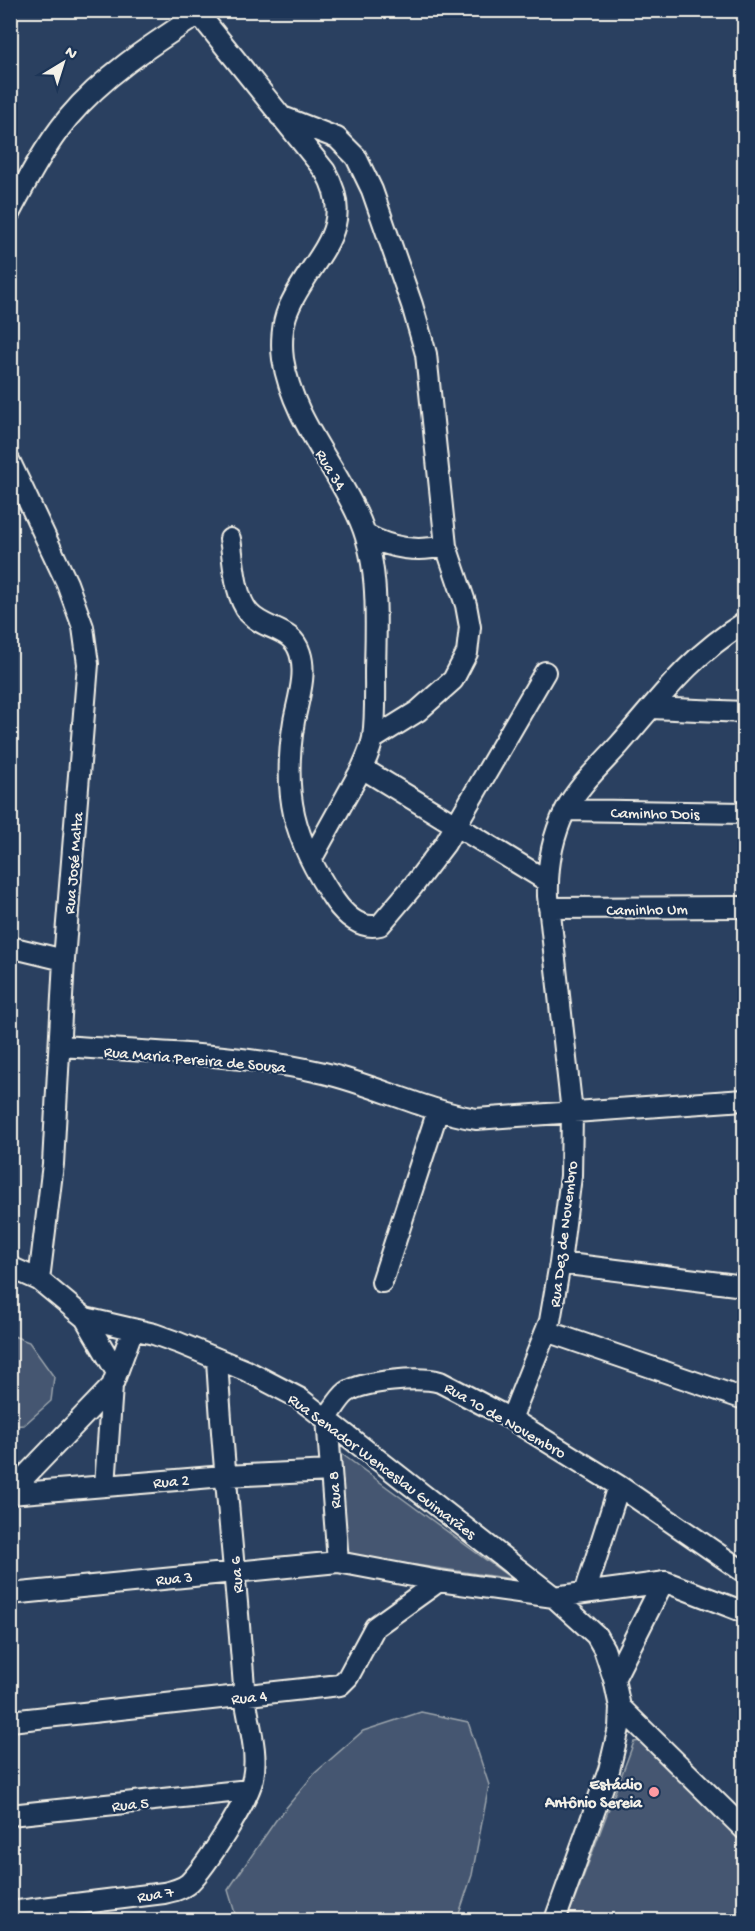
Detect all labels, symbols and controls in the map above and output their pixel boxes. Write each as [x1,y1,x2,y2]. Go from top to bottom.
north arrow [33,33,93,93]
text: N [60,43,80,65]
street label: Rua 34 [309,447,349,495]
street label: Caminho Dois [610,805,701,826]
street label: Rua José Malta [62,810,90,915]
street label: Caminho Um [606,901,688,922]
street label: Rua Maria Pereira de Sousa [103,1044,288,1079]
street label: Rua Dez de Novembro [547,1160,584,1309]
street label: Rua 10 de Novembro [440,1380,568,1465]
street label: Rua Senador Wenceslau Guimarães [283,1391,480,1545]
street label: Rua 8 [326,1470,347,1509]
street label: Rua 2 [152,1472,190,1495]
street label: Rua 6 [227,1555,250,1594]
street label: Rua 3 [155,1569,194,1592]
street label: Rua 4 [230,1688,269,1711]
place label: Estádio Antônio Sereia [544,1777,643,1814]
marker: Estádio Antônio Sereia [647,1785,661,1799]
street label: Rua 5 [111,1795,150,1818]
street label: Rua 7 [136,1884,176,1909]

